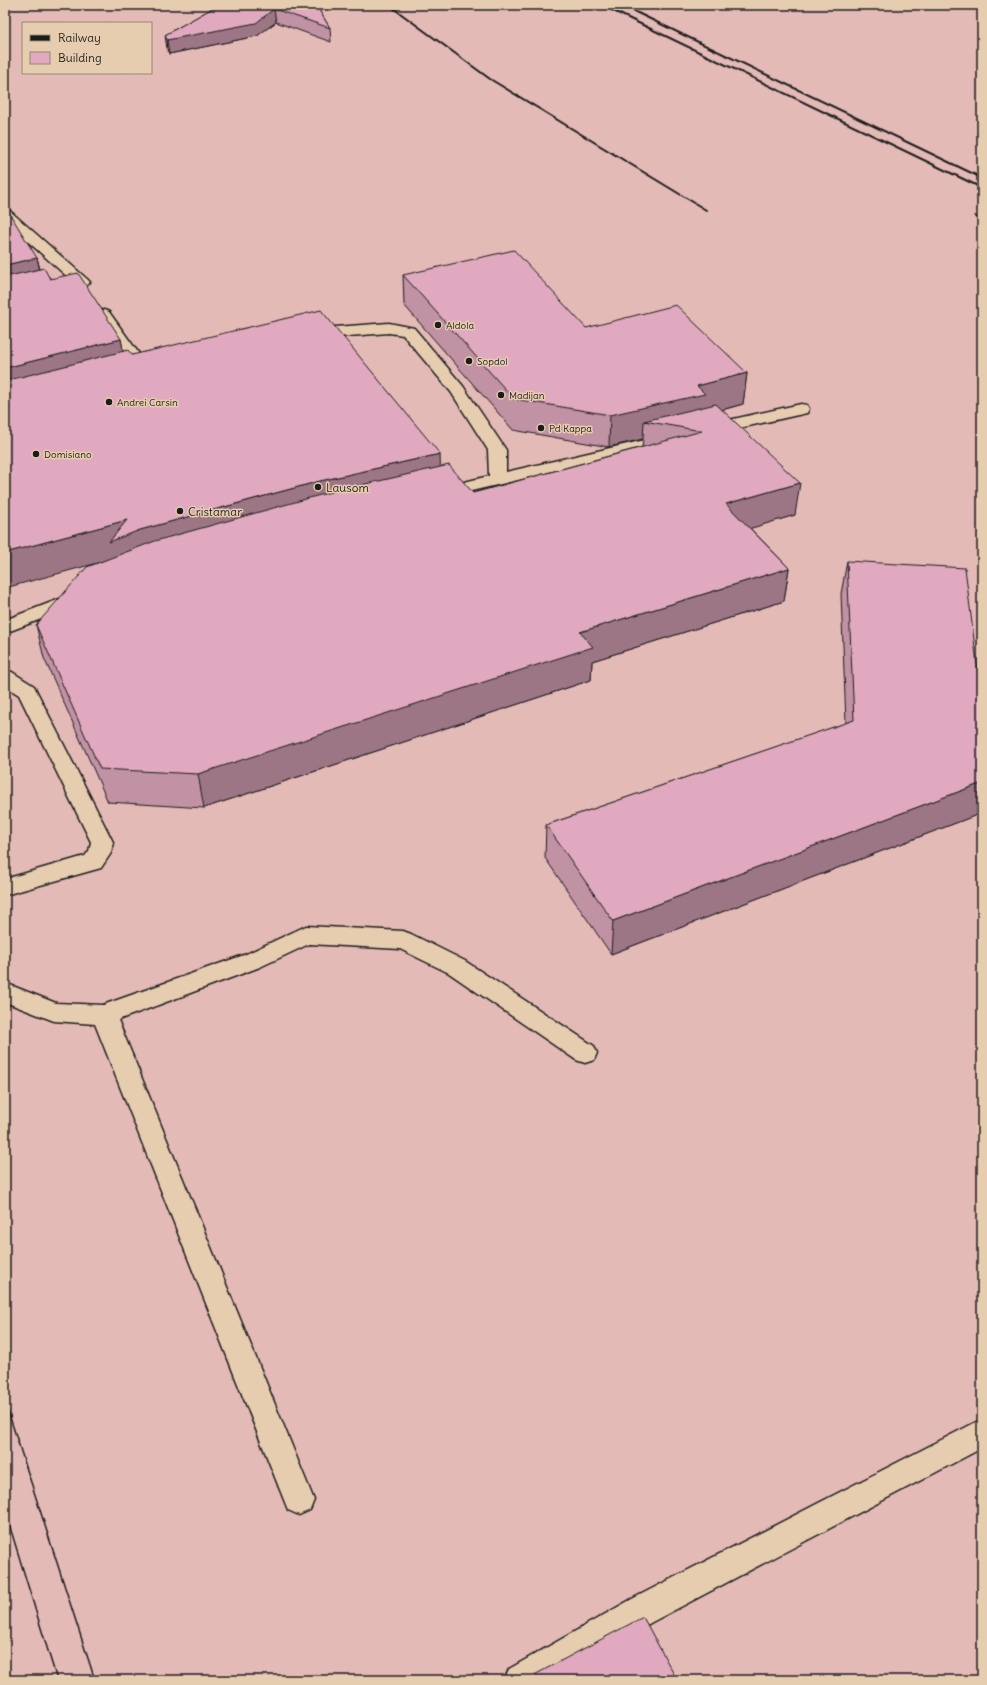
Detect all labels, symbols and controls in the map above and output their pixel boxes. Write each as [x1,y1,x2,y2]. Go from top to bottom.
legend [22,22,152,74]
text: Railway [58,30,101,45]
text: Building [58,50,102,65]
place label: Aldola [446,319,474,332]
marker: Aldola [433,320,443,330]
place label: Sopdol [477,355,508,368]
marker: Sopdol [464,356,474,366]
place label: Madijan [509,389,545,402]
marker: Madijan [496,390,506,400]
place label: Andrei Carsin [117,396,178,409]
marker: Andrei Carsin [104,397,114,407]
place label: Pd Kappa [549,422,592,435]
marker: Pd Kappa [536,423,546,433]
place label: Domisiano [44,448,92,461]
marker: Domisiano [31,449,41,459]
place label: Lausom [326,480,369,495]
marker: Lausom [313,482,323,492]
place label: Cristamar [188,504,242,519]
marker: Cristamar [175,506,185,516]

